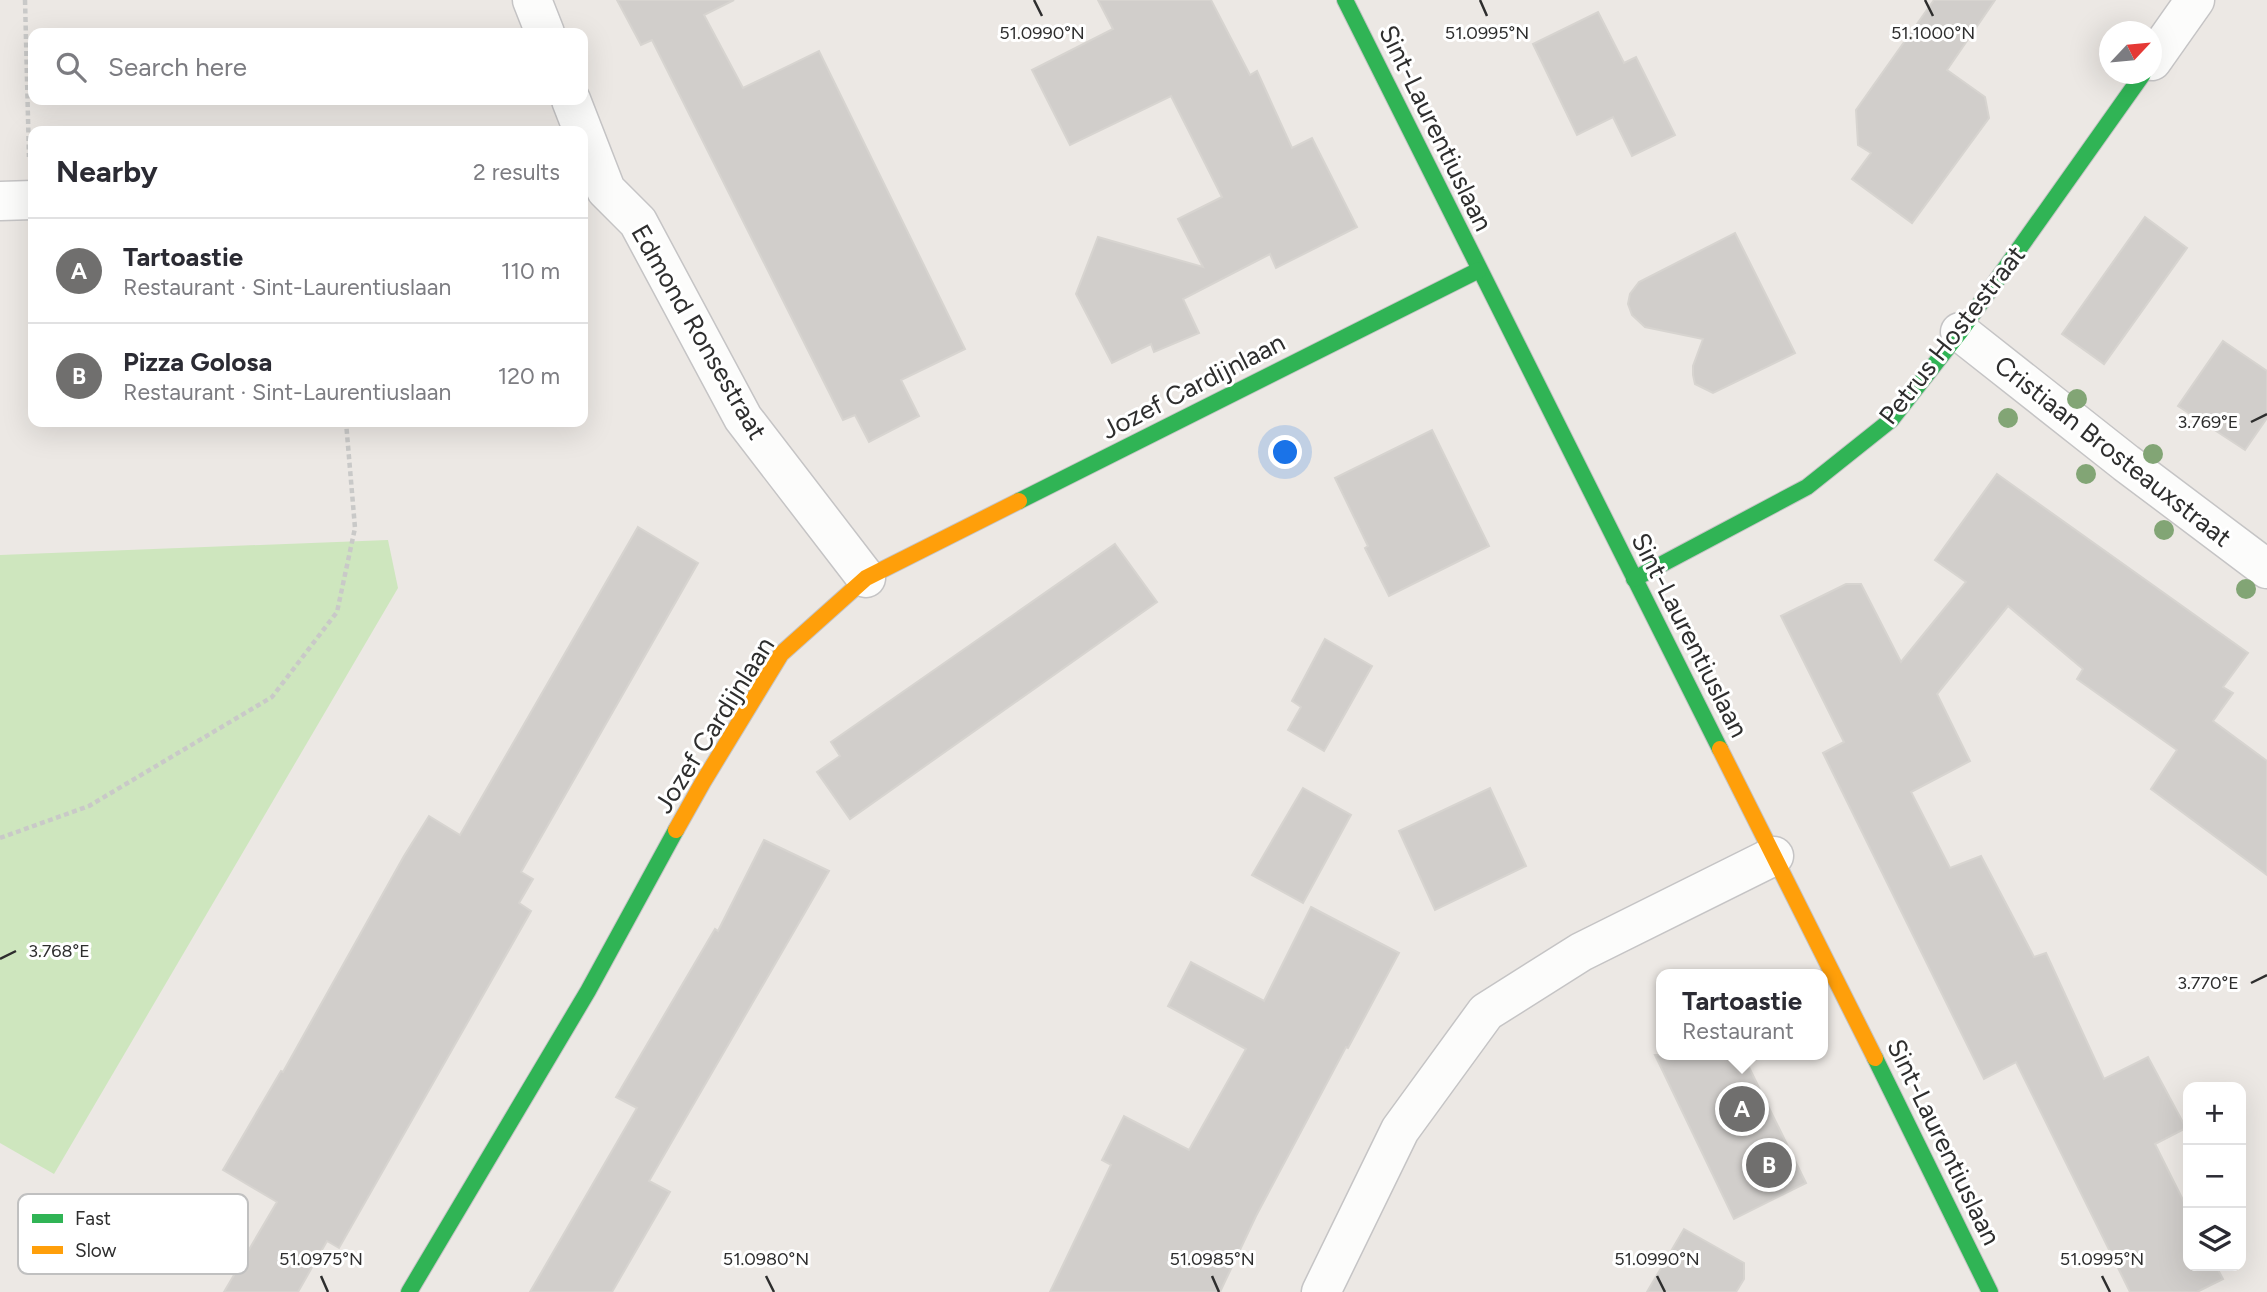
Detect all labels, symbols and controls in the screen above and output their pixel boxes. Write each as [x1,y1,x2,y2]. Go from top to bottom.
street label: Sint-Laurentiuslaan [1372,20,1500,236]
north arrow [2099,21,2162,84]
text: 51.0990°N [999,22,1085,44]
text: 51.0995°N [1445,22,1529,44]
text: 51.1000°N [1891,22,1975,44]
search box [28,28,588,105]
icon: search [52,48,90,86]
text: Search here [108,51,247,83]
text: Nearby [56,153,158,190]
text: 2 results [473,158,560,186]
street label: Edmond Ronsestraat [624,219,774,445]
street label: Petrus Hostestraat [1872,239,2032,431]
text: Tartoastie [123,241,243,273]
text: A [71,257,87,285]
text: 110 m [501,257,560,285]
text: Restaurant · Sint-Laurentiuslaan [123,273,451,301]
street label: Jozef Cardijnlaan [1096,326,1290,446]
text: Pizza Golosa [123,346,272,378]
street label: Cristiaan Brosteauxstraat [1988,348,2238,554]
text: B [72,362,86,390]
text: 120 m [498,362,560,390]
text: Restaurant · Sint-Laurentiuslaan [123,378,451,406]
text: 3.769°E [2178,411,2238,433]
your location [1268,435,1302,469]
street label: Sint-Laurentiuslaan [1625,527,1755,743]
street label: Jozef Cardijnlaan [647,631,781,819]
text: 3.768°E [28,940,90,962]
popup [1656,969,1828,1060]
text: 3.770°E [2177,972,2239,994]
text: Tartoastie [1682,985,1802,1017]
text: Restaurant [1682,1017,1794,1045]
street label: Sint-Laurentiuslaan [1880,1034,2008,1250]
map controls [2183,1082,2246,1271]
button: + [2183,1082,2246,1145]
pin: A [1719,1083,1765,1135]
pin: B [1746,1139,1792,1191]
button: − [2183,1145,2246,1208]
legend [18,1194,248,1274]
text: Fast [75,1207,111,1230]
button: layers [2183,1208,2246,1271]
text: Slow [75,1239,117,1262]
text: 51.0975°N [279,1248,363,1270]
text: 51.0980°N [723,1248,809,1270]
text: 51.0985°N [1169,1248,1255,1270]
text: 51.0990°N [1614,1248,1700,1270]
text: 51.0995°N [2060,1248,2144,1270]

